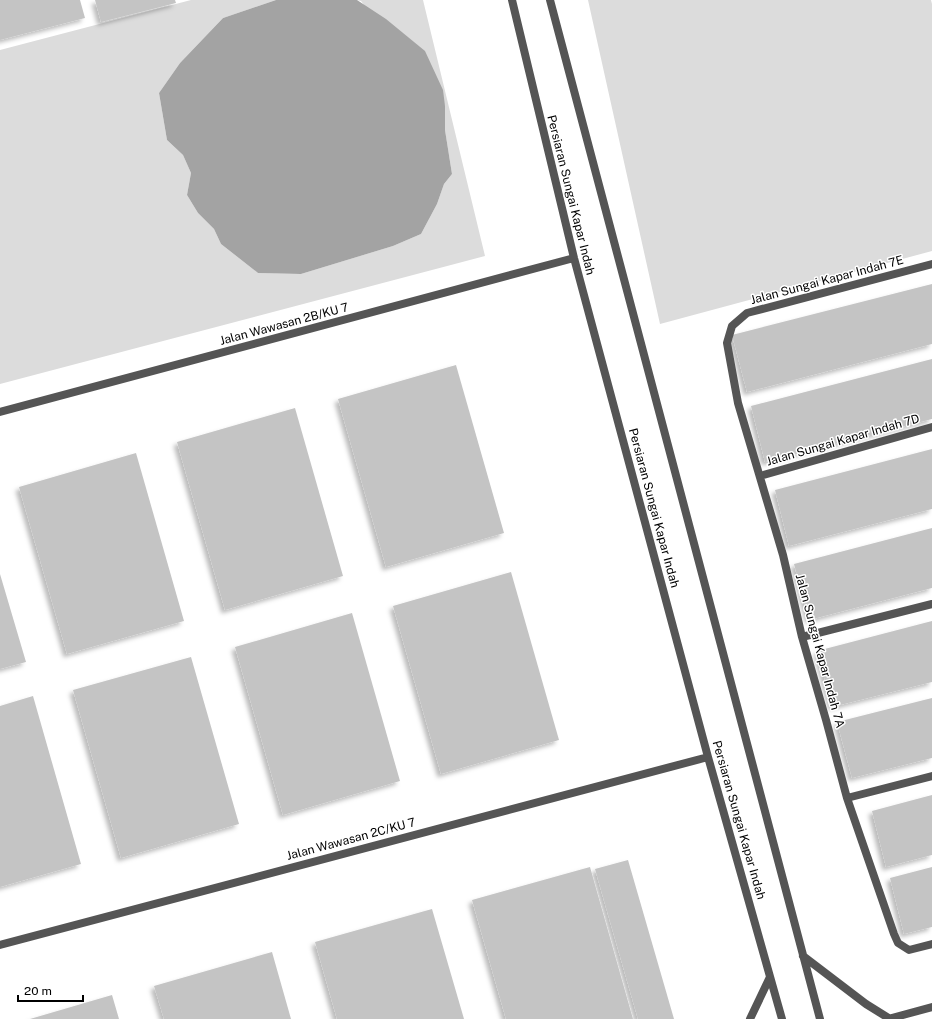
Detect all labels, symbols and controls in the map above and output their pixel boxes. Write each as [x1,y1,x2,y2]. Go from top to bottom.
street label: Persiaran Sungai Kapar Indah [544,113,598,277]
street label: Jalan Sungai Kapar Indah 7E [749,253,905,307]
street label: Jalan Wawasan 2B/KU 7 [218,300,350,348]
street label: Jalan Sungai Kapar Indah 7D [765,411,921,469]
street label: Persiaran Sungai Kapar Indah [626,427,682,589]
street label: Jalan Sungai Kapar Indah 7A [793,572,847,730]
street label: Persiaran Sungai Kapar Indah [710,739,768,901]
street label: Jalan Wawasan 2C/KU 7 [285,815,417,863]
scale bar [18,977,83,1003]
text: 20 m [24,984,52,998]

